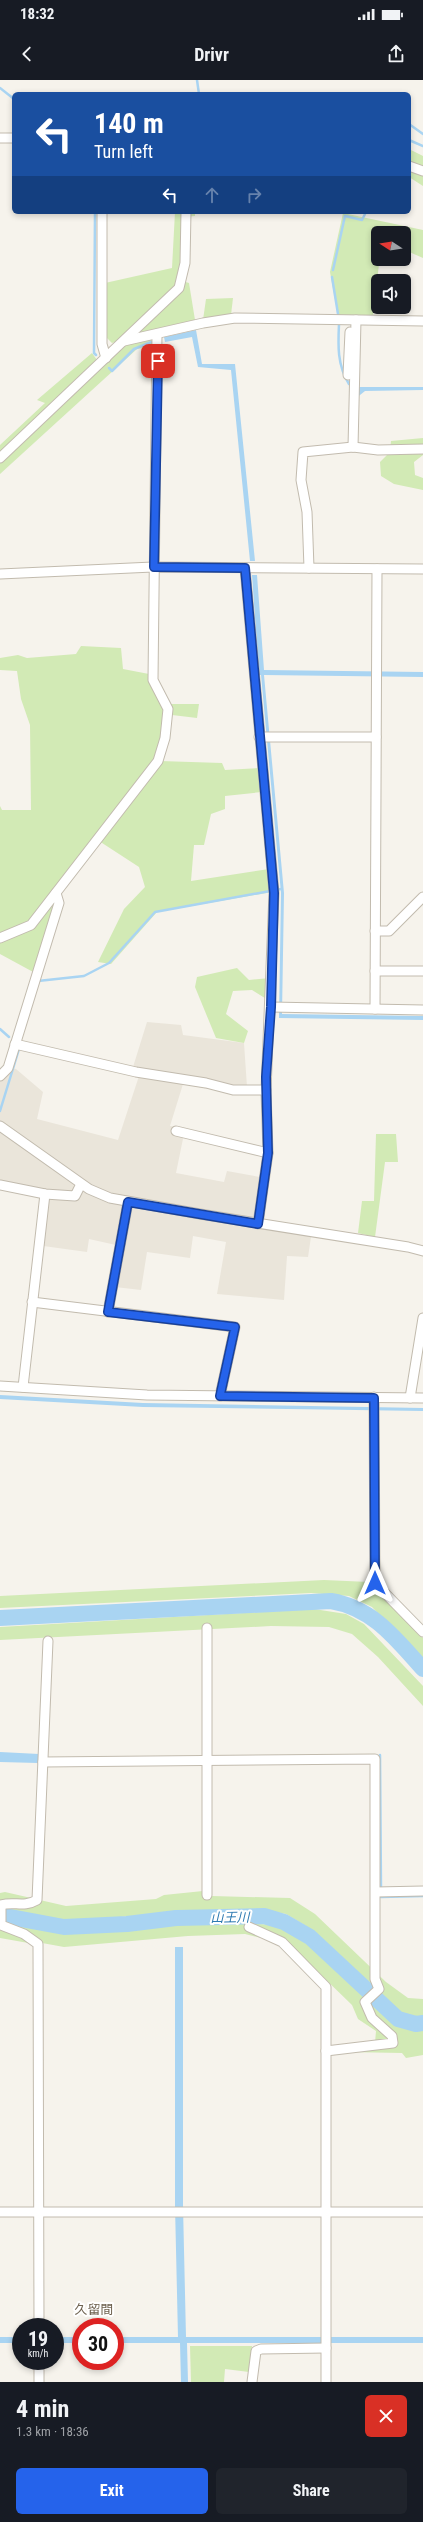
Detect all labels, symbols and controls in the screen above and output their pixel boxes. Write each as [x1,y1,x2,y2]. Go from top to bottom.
text: 18:32 [20,5,54,23]
icon: back [16,43,38,65]
icon: share [385,43,407,65]
text: Drivr [194,44,229,65]
text: 140 m [94,107,164,140]
icon: left [28,108,80,160]
text: Turn left [94,141,153,162]
icon: left [159,184,181,206]
icon: ahead [201,184,223,206]
icon: right [243,184,265,206]
north arrow [371,226,411,266]
map controls [371,226,411,314]
button: sound [371,274,411,314]
pin [141,344,175,378]
icon: arrive [147,350,169,372]
position arrow [354,1562,396,1604]
water label: 山王川 [210,1910,252,1925]
district label: 久留間 [74,2302,114,2317]
speed limit sign: 30 [72,2318,124,2370]
text: 19 [28,2327,48,2351]
text: km/h [28,2348,48,2359]
text: 4 min [16,2395,69,2423]
button: close [365,2395,407,2437]
text: 1.3 km · 18:36 [16,2424,89,2439]
button: Exit [16,2468,208,2514]
button: Share [216,2468,407,2514]

